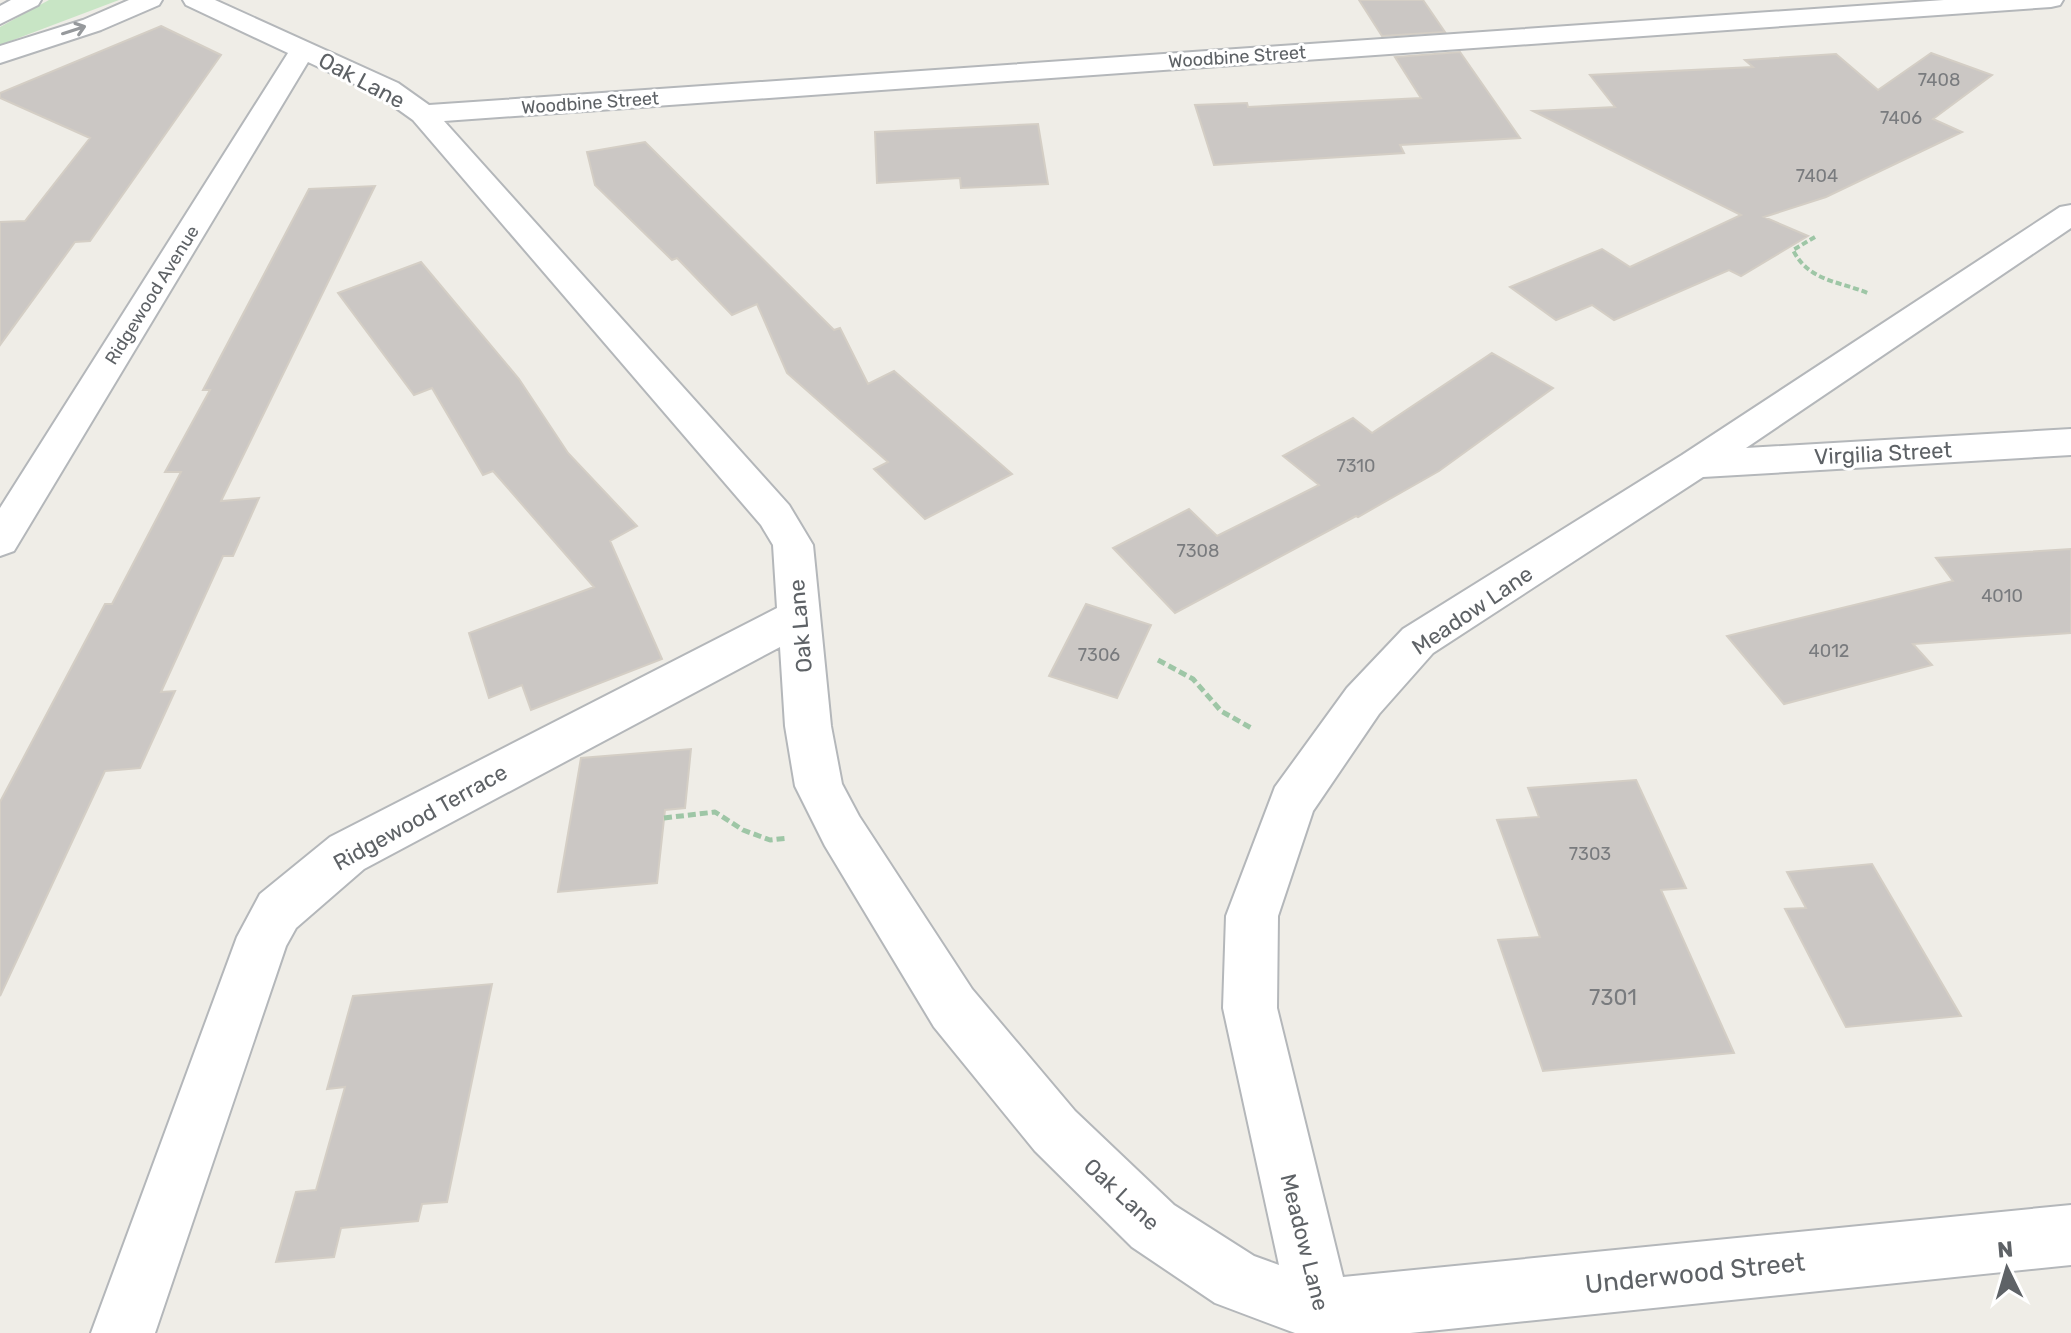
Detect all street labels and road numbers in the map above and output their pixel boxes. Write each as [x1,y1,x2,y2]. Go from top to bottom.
street label: Woodbine Street [1167,41,1307,73]
street label: Oak Lane [314,47,409,114]
street label: Woodbine Street [520,87,660,119]
street label: Ridgewood Avenue [100,221,204,369]
street label: Virgilia Street [1813,436,1953,471]
street label: Meadow Lane [1407,560,1538,661]
street label: Oak Lane [783,578,818,674]
street label: Ridgewood Terrace [329,758,512,876]
street label: Oak Lane [1078,1153,1165,1236]
street label: Meadow Lane [1274,1171,1335,1313]
street label: Underwood Street [1583,1247,1807,1300]

